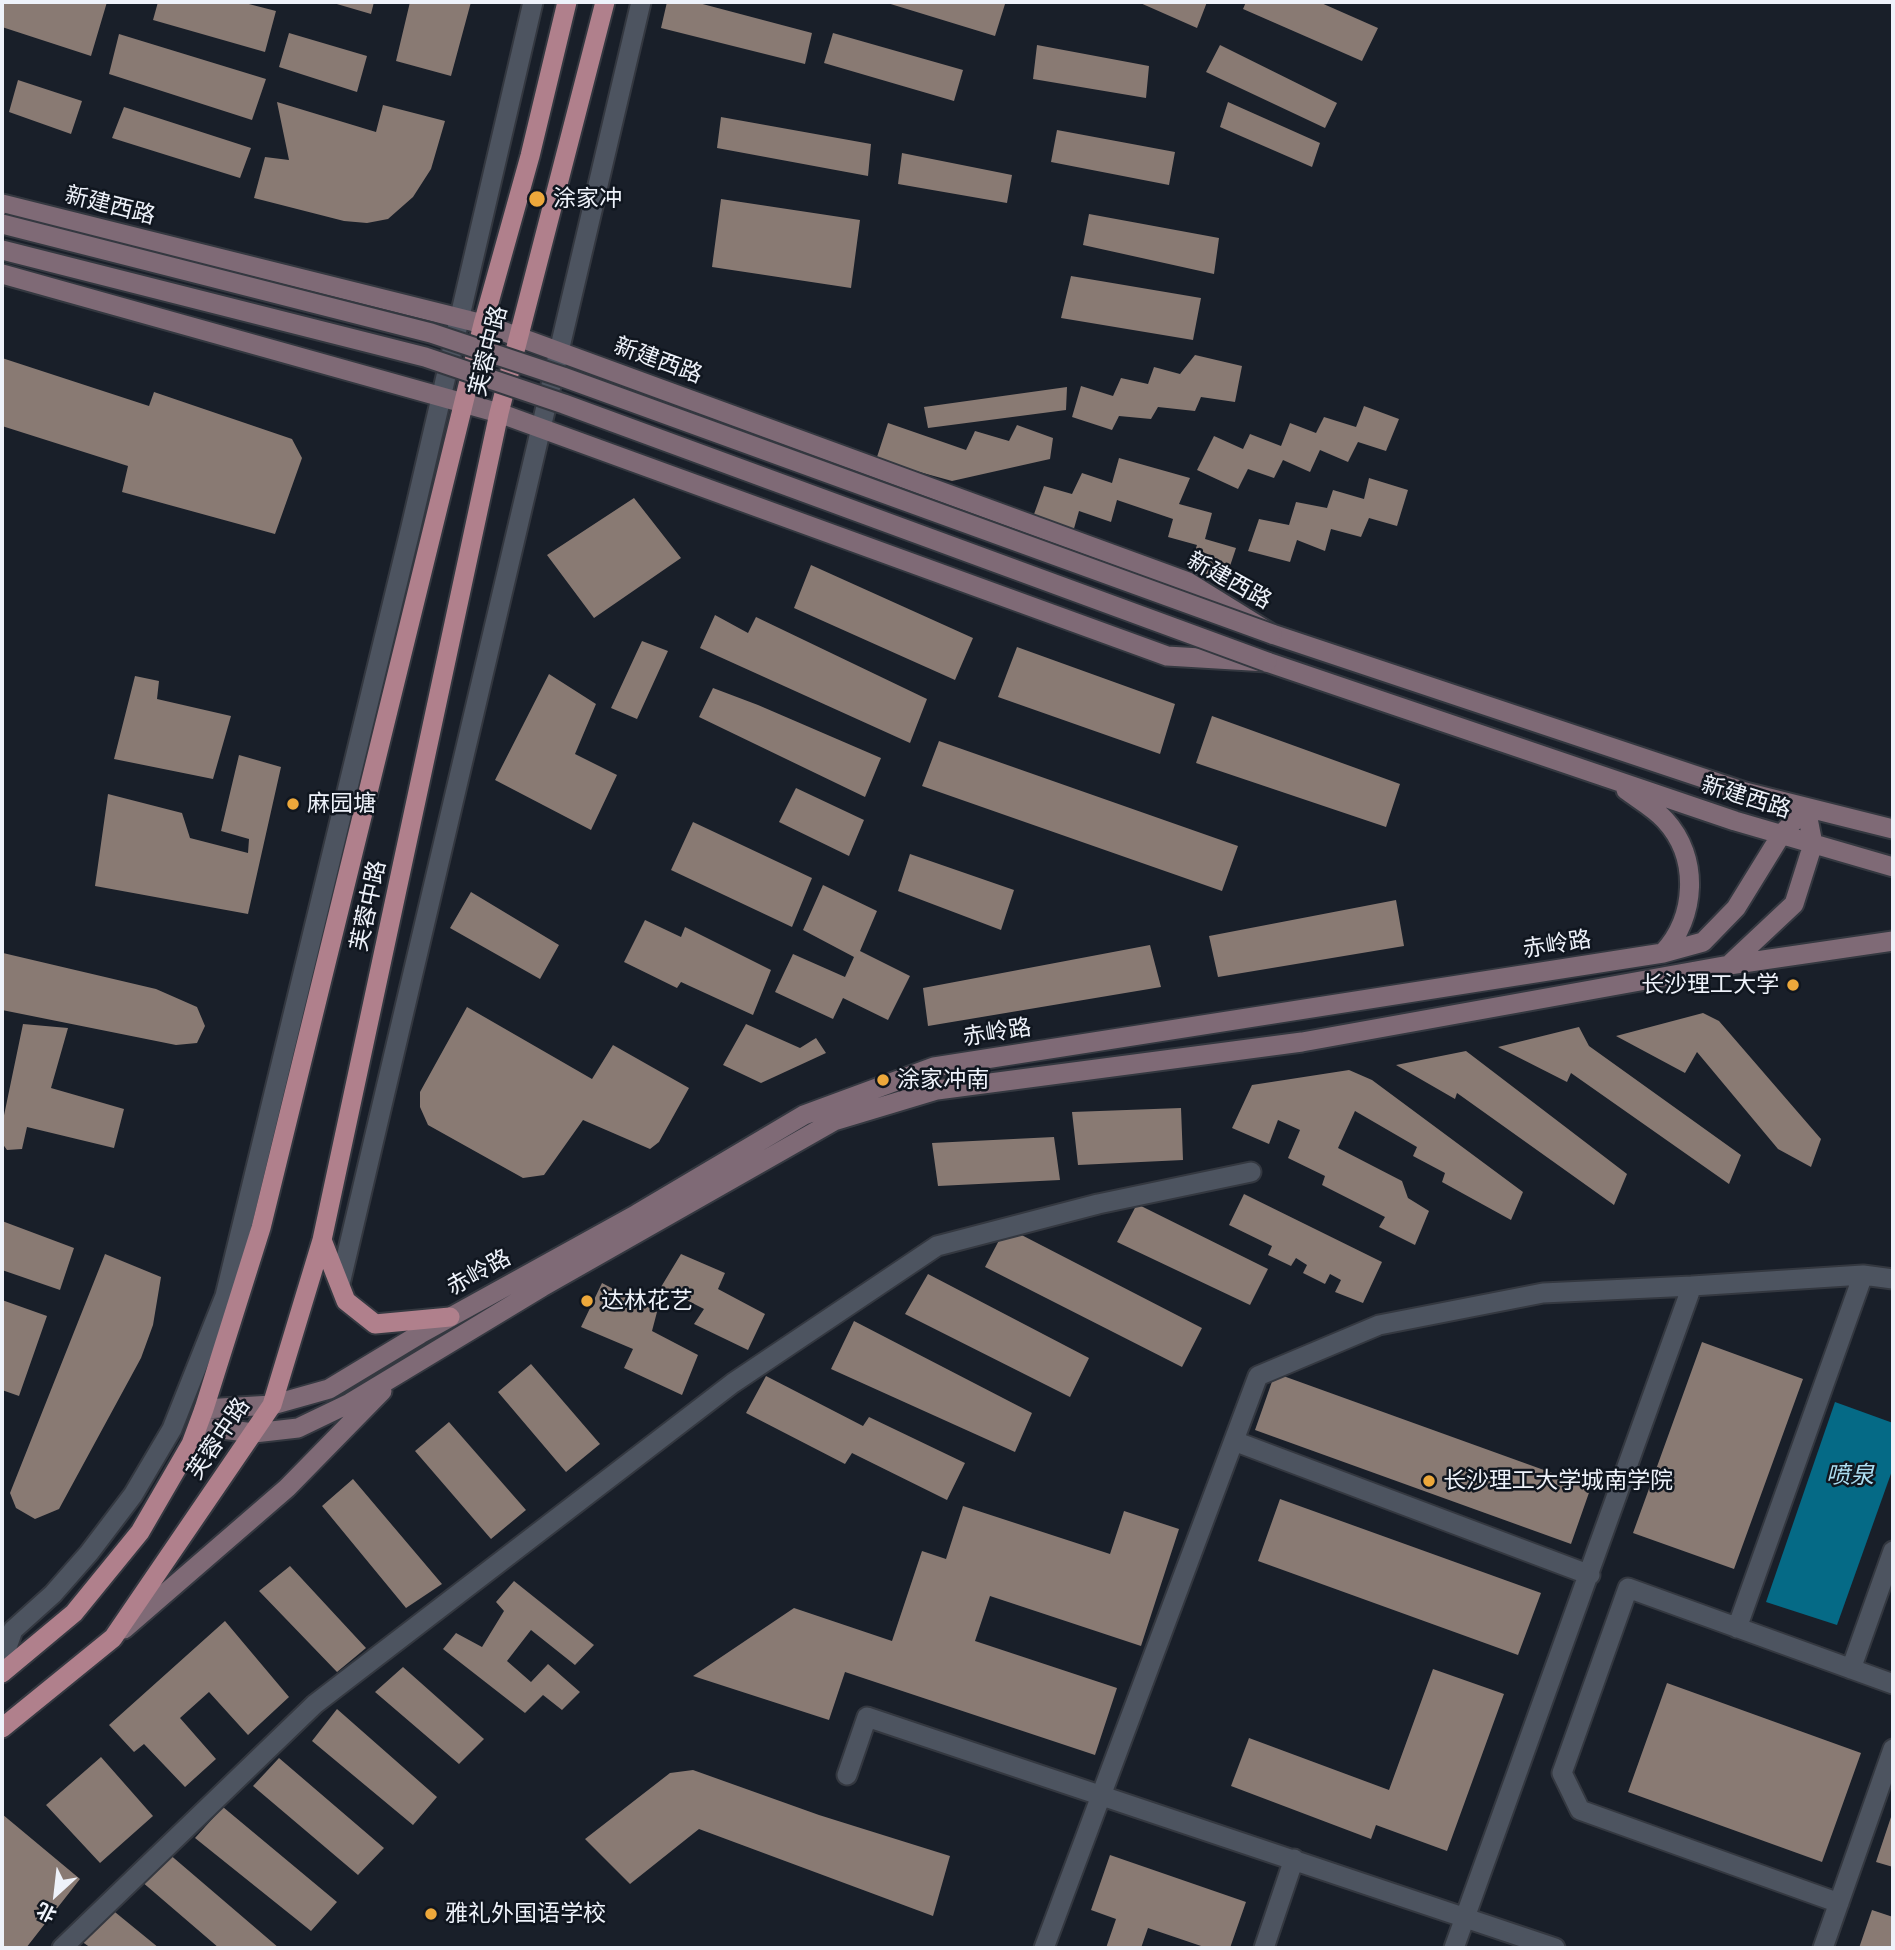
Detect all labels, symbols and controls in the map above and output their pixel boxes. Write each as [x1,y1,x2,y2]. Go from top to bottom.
street label: 新建西路 [62,181,158,231]
place label: 涂家冲 [553,185,622,213]
marker: 涂家冲 [527,189,547,209]
street label: 芙蓉中路 [464,303,514,399]
street label: 新建西路 [610,332,706,390]
street label: 新建西路 [1182,547,1276,615]
street label: 新建西路 [1698,771,1794,825]
place label: 麻园塘 [307,790,376,818]
marker: 麻园塘 [285,796,301,812]
street label: 芙蓉中路 [346,858,392,954]
street label: 赤岭路 [1521,926,1593,964]
place label: 长沙理工大学 [1641,971,1779,999]
marker: 长沙理工大学 [1785,977,1801,993]
street label: 赤岭路 [961,1014,1033,1052]
place label: 涂家冲南 [897,1066,989,1094]
marker: 涂家冲南 [875,1072,891,1088]
street label: 赤岭路 [442,1244,516,1302]
place label: 达林花艺 [601,1287,693,1315]
marker: 达林花艺 [579,1293,595,1309]
street label: 芙蓉中路 [182,1393,256,1485]
water label: 喷泉 [1826,1462,1874,1490]
place label: 长沙理工大学城南学院 [1443,1467,1673,1495]
marker: 长沙理工大学城南学院 [1421,1473,1437,1489]
north arrow [21,1859,91,1929]
text: 北 [33,1898,60,1928]
place label: 雅礼外国语学校 [445,1900,606,1928]
marker: 雅礼外国语学校 [423,1906,439,1922]

